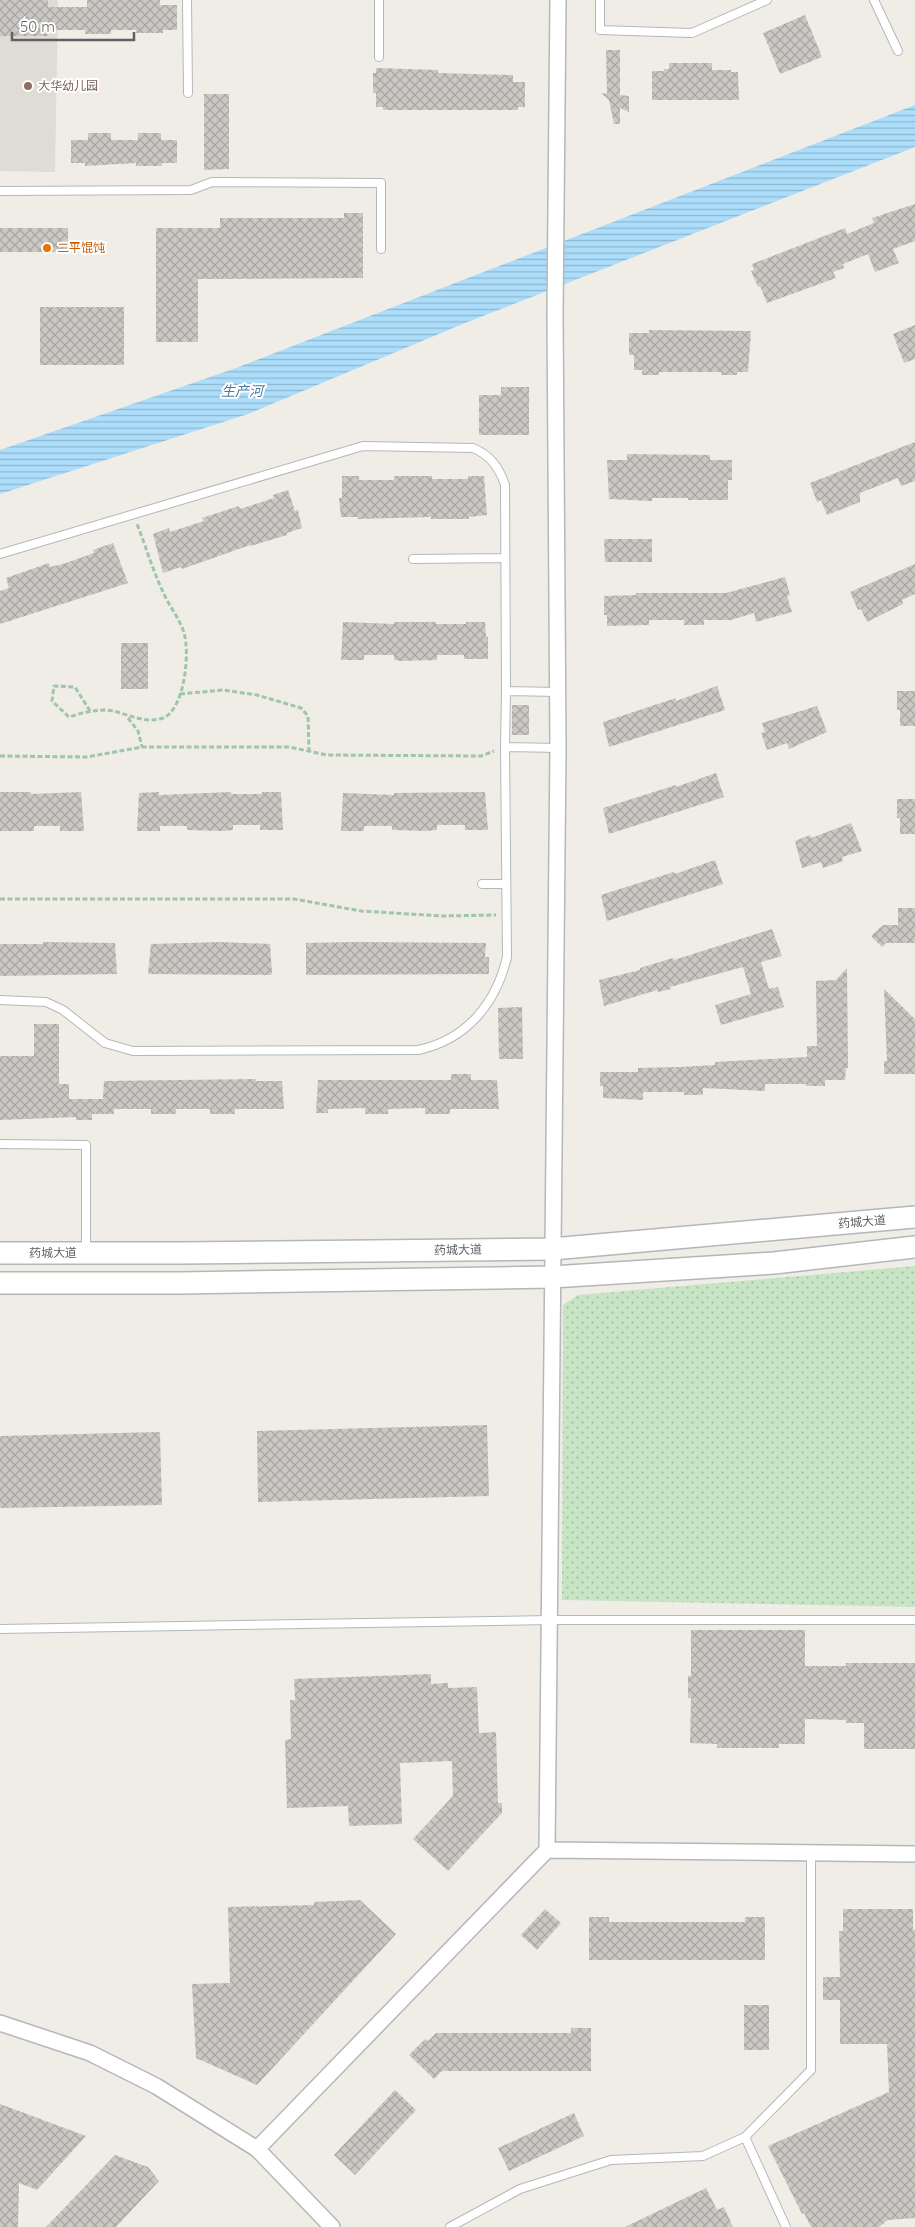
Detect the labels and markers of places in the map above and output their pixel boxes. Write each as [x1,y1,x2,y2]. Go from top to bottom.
place label: 大华幼儿园 [38,78,98,93]
marker: 大华幼儿园 [22,80,34,92]
place label: 二平馄饨 [57,240,105,255]
marker: 二平馄饨 [41,242,53,254]

